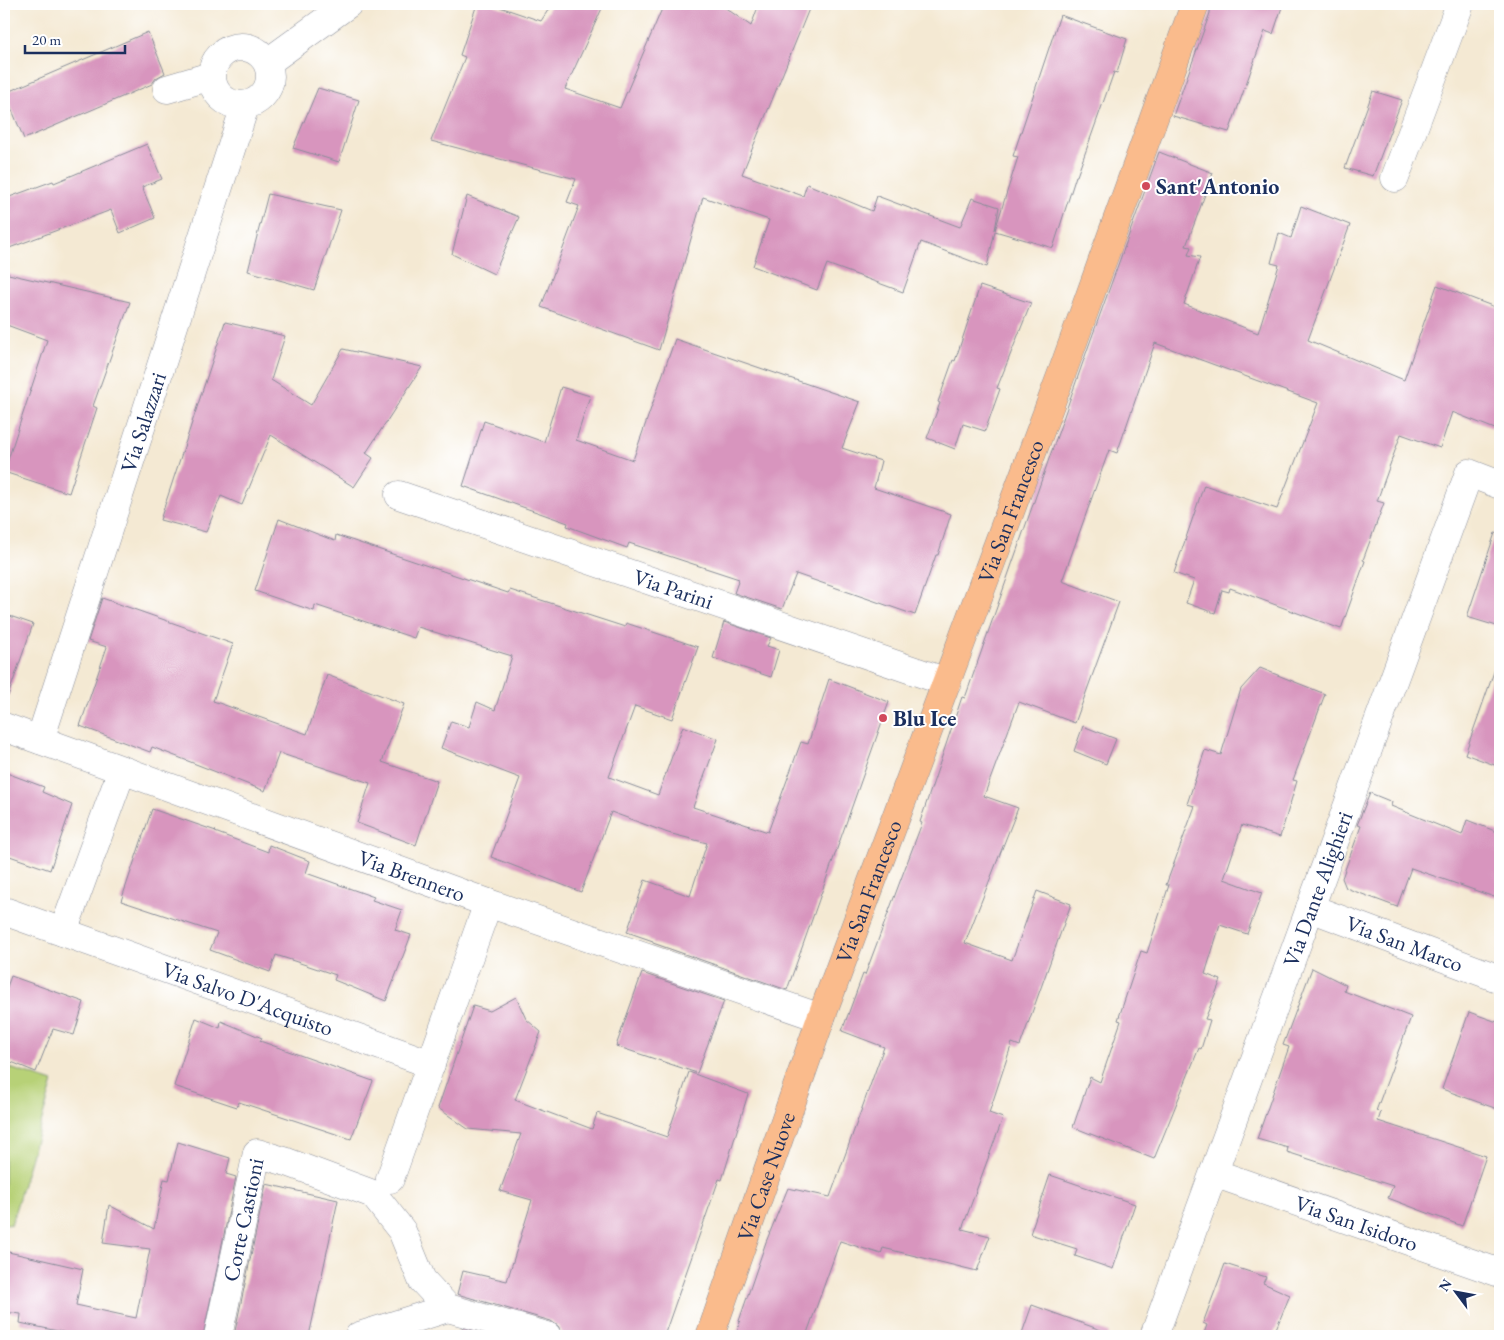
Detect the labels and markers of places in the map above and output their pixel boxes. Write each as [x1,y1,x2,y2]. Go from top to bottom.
place label: Sant'Antonio [1156,172,1279,201]
marker: Sant'Antonio [1140,180,1152,192]
place label: Blu Ice [893,704,956,733]
marker: Blu Ice [877,712,889,724]

